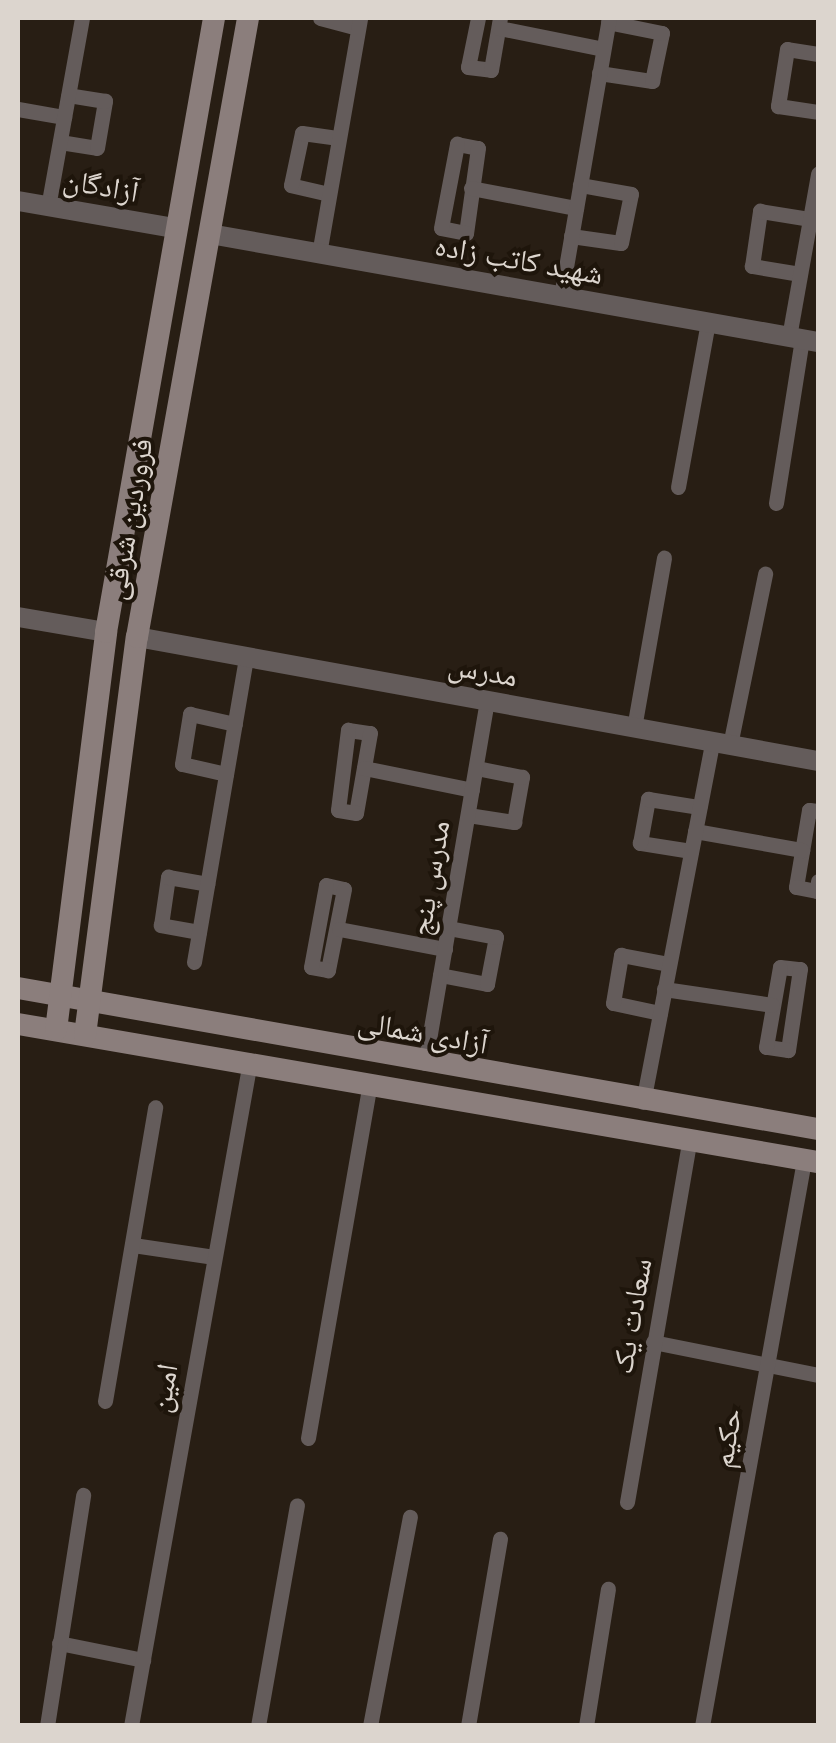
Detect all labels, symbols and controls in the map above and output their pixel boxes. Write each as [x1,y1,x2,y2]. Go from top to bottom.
street label: آزادگان [61,161,141,209]
street label: شهید کاتب زاده [432,227,606,291]
street label: فروردین شرقی [96,435,160,603]
street label: مدرس [445,646,521,694]
street label: مدرس پنج [401,817,457,939]
street label: آزادی شمالی [355,1003,491,1061]
street label: سعادت یک [603,1255,659,1377]
street label: امین [141,1361,185,1415]
street label: حکیم [703,1406,749,1470]

